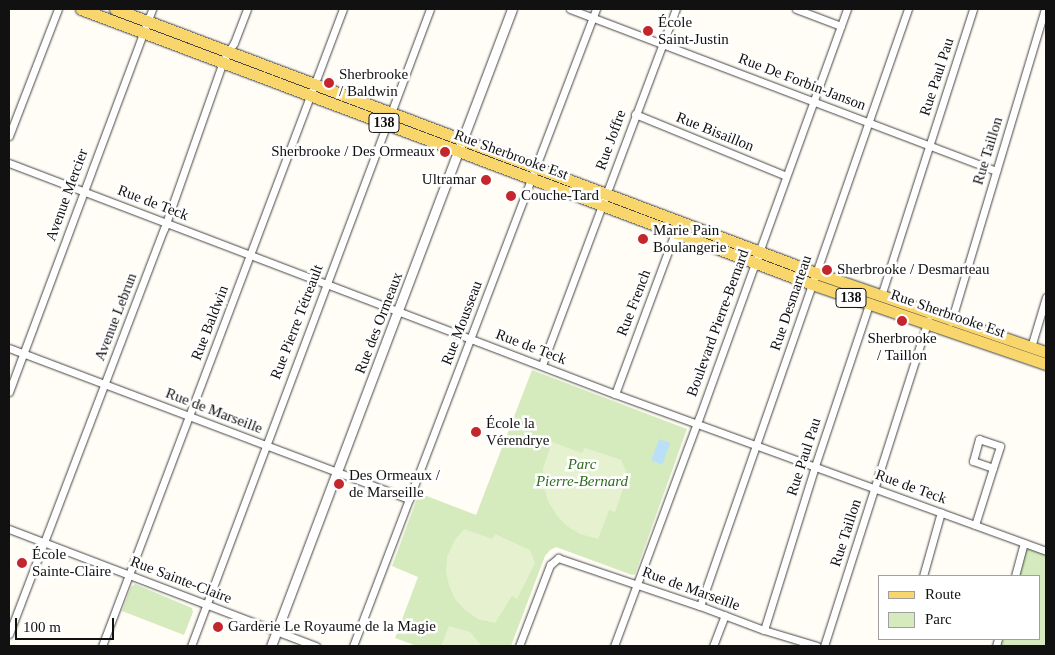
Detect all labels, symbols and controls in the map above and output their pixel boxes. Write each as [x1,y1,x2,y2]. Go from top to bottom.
place label: École Saint-Justin [658,13,729,48]
marker: École Saint-Justin [642,25,654,37]
street label: Rue Paul Pau [916,36,958,118]
street label: Rue De Forbin-Janson [736,49,868,115]
place label: Sherbrooke / Baldwin [339,65,408,100]
marker: Sherbrooke / Baldwin [323,77,335,89]
street label: Rue Joffre [592,107,630,173]
street label: Rue Bisaillon [674,108,756,156]
road number: 138 [368,112,400,134]
street label: Rue Taillon [969,115,1007,187]
street label: Rue Sherbrooke Est [452,126,570,184]
place label: Sherbrooke / Des Ormeaux [271,143,435,161]
street label: Avenue Mercier [42,146,92,244]
marker: Sherbrooke / Des Ormeaux [439,146,451,158]
place label: Ultramar [422,171,476,189]
marker: Ultramar [480,174,492,186]
street label: Rue de Teck [115,181,191,225]
place label: Couche-Tard [521,187,599,205]
marker: Couche-Tard [505,190,517,202]
place label: Marie Pain Boulangerie [653,221,726,256]
marker: Marie Pain Boulangerie [637,233,649,245]
street label: Boulevard Pierre-Bernard [683,247,753,399]
street label: Rue Desmarteau [766,253,816,353]
place label: Sherbrooke / Desmarteau [837,261,989,279]
street label: Rue Pierre Tétreault [267,262,327,382]
marker: Sherbrooke / Desmarteau [821,264,833,276]
street label: Rue French [613,267,655,339]
street label: Rue des Ormeaux [351,270,407,376]
street label: Avenue Lebrun [91,271,141,363]
street label: Rue Mousseau [438,278,486,368]
street label: Rue Baldwin [187,283,233,363]
road number: 138 [835,286,867,310]
street label: Rue Sherbrooke Est [888,286,1008,342]
marker: Sherbrooke / Taillon [896,315,908,327]
street label: Rue de Teck [493,325,569,369]
place label: Sherbrooke / Taillon [867,329,937,364]
street label: Rue de Marseille [163,384,265,438]
place label: École la Vérendrye [486,414,549,449]
street label: Rue Paul Pau [783,416,825,498]
marker: École la Vérendrye [470,426,482,438]
park label: Parc Pierre-Bernard [536,455,628,490]
place label: Des Ormeaux / de Marseille [349,466,440,501]
street label: Rue de Teck [873,466,949,508]
marker: Des Ormeaux / de Marseille [333,478,345,490]
street label: Rue Taillon [827,497,865,569]
place label: École Sainte-Claire [32,545,111,580]
street label: Rue Sainte-Claire [128,552,234,608]
marker: École Sainte-Claire [16,557,28,569]
street label: Rue de Marseille [640,563,742,615]
legend [878,575,1040,640]
text: Route [925,586,961,602]
scale bar [18,608,116,640]
text: Parc [925,611,952,627]
place label: Garderie Le Royaume de la Magie [228,618,436,636]
text: 100 m [23,619,61,635]
marker: Garderie Le Royaume de la Magie [212,621,224,633]

